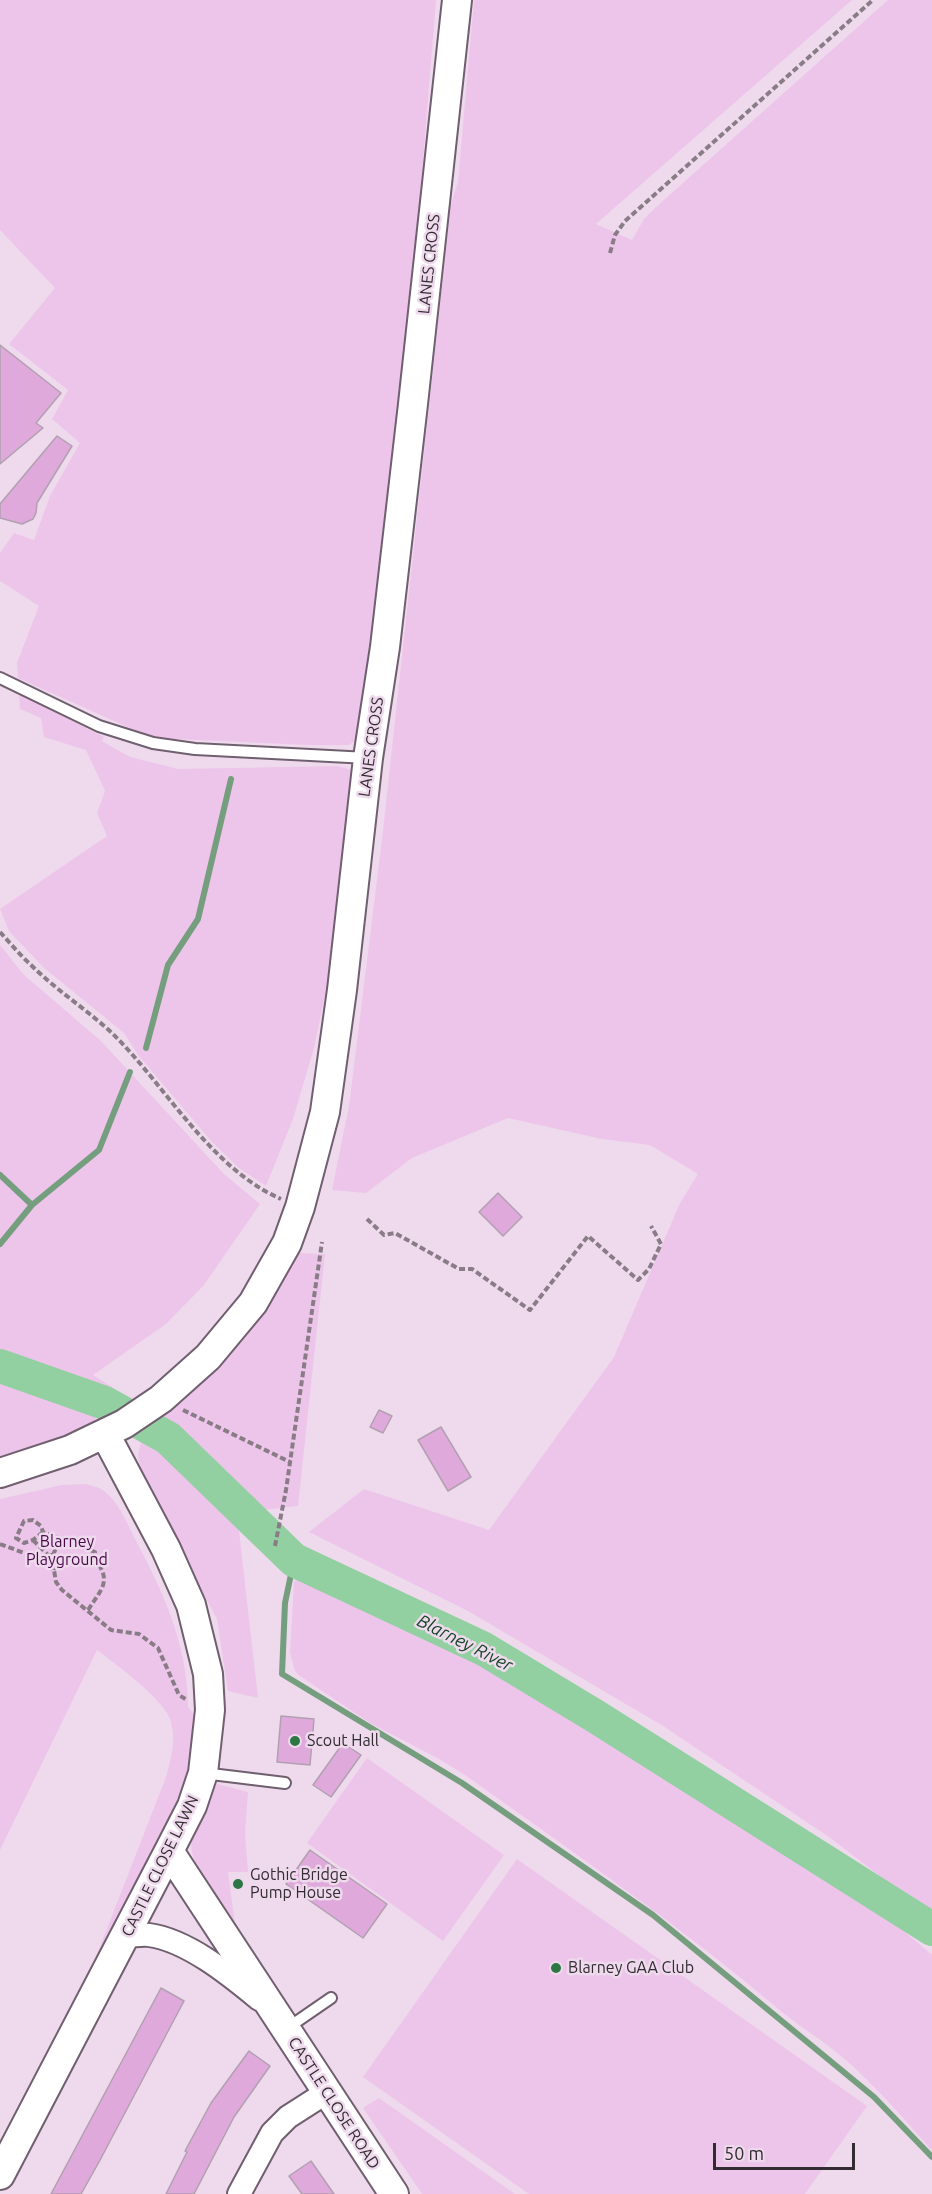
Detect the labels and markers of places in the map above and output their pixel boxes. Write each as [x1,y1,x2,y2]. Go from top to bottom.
place label: Scout Hall [307,1731,379,1751]
marker: Scout Hall [288,1734,302,1748]
place label: Gothic Bridge Pump House [250,1865,348,1903]
marker: Gothic Bridge Pump House [231,1877,245,1891]
place label: Blarney GAA Club [568,1958,694,1978]
marker: Blarney GAA Club [549,1961,563,1975]

